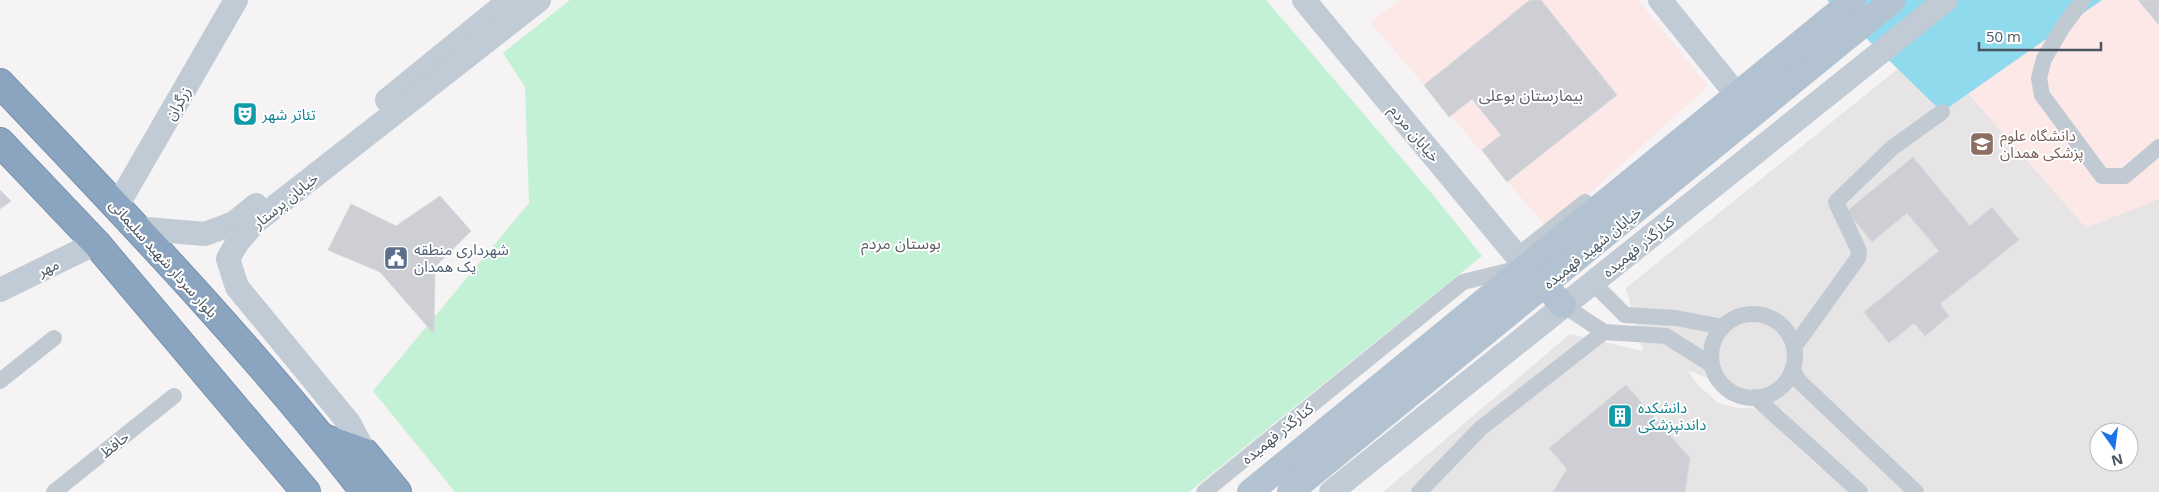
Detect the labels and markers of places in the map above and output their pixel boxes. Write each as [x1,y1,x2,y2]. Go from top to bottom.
theatre icon: تئاتر شهر [232,101,258,127]
place label: تئاتر شهر [261,104,316,124]
place label: دانشگاه علوم پزشکی همدان [2000,125,2083,163]
school or university icon: دانشگاه علوم پزشکی همدان [1969,131,1995,157]
place label: شهرداری منطقه یک همدان [414,239,509,276]
public building icon: شهرداری منطقه یک همدان [383,245,409,271]
place label: دانشکده داندنپزشکی [1638,397,1706,435]
building icon: دانشکده داندنپزشکی [1607,403,1633,429]

